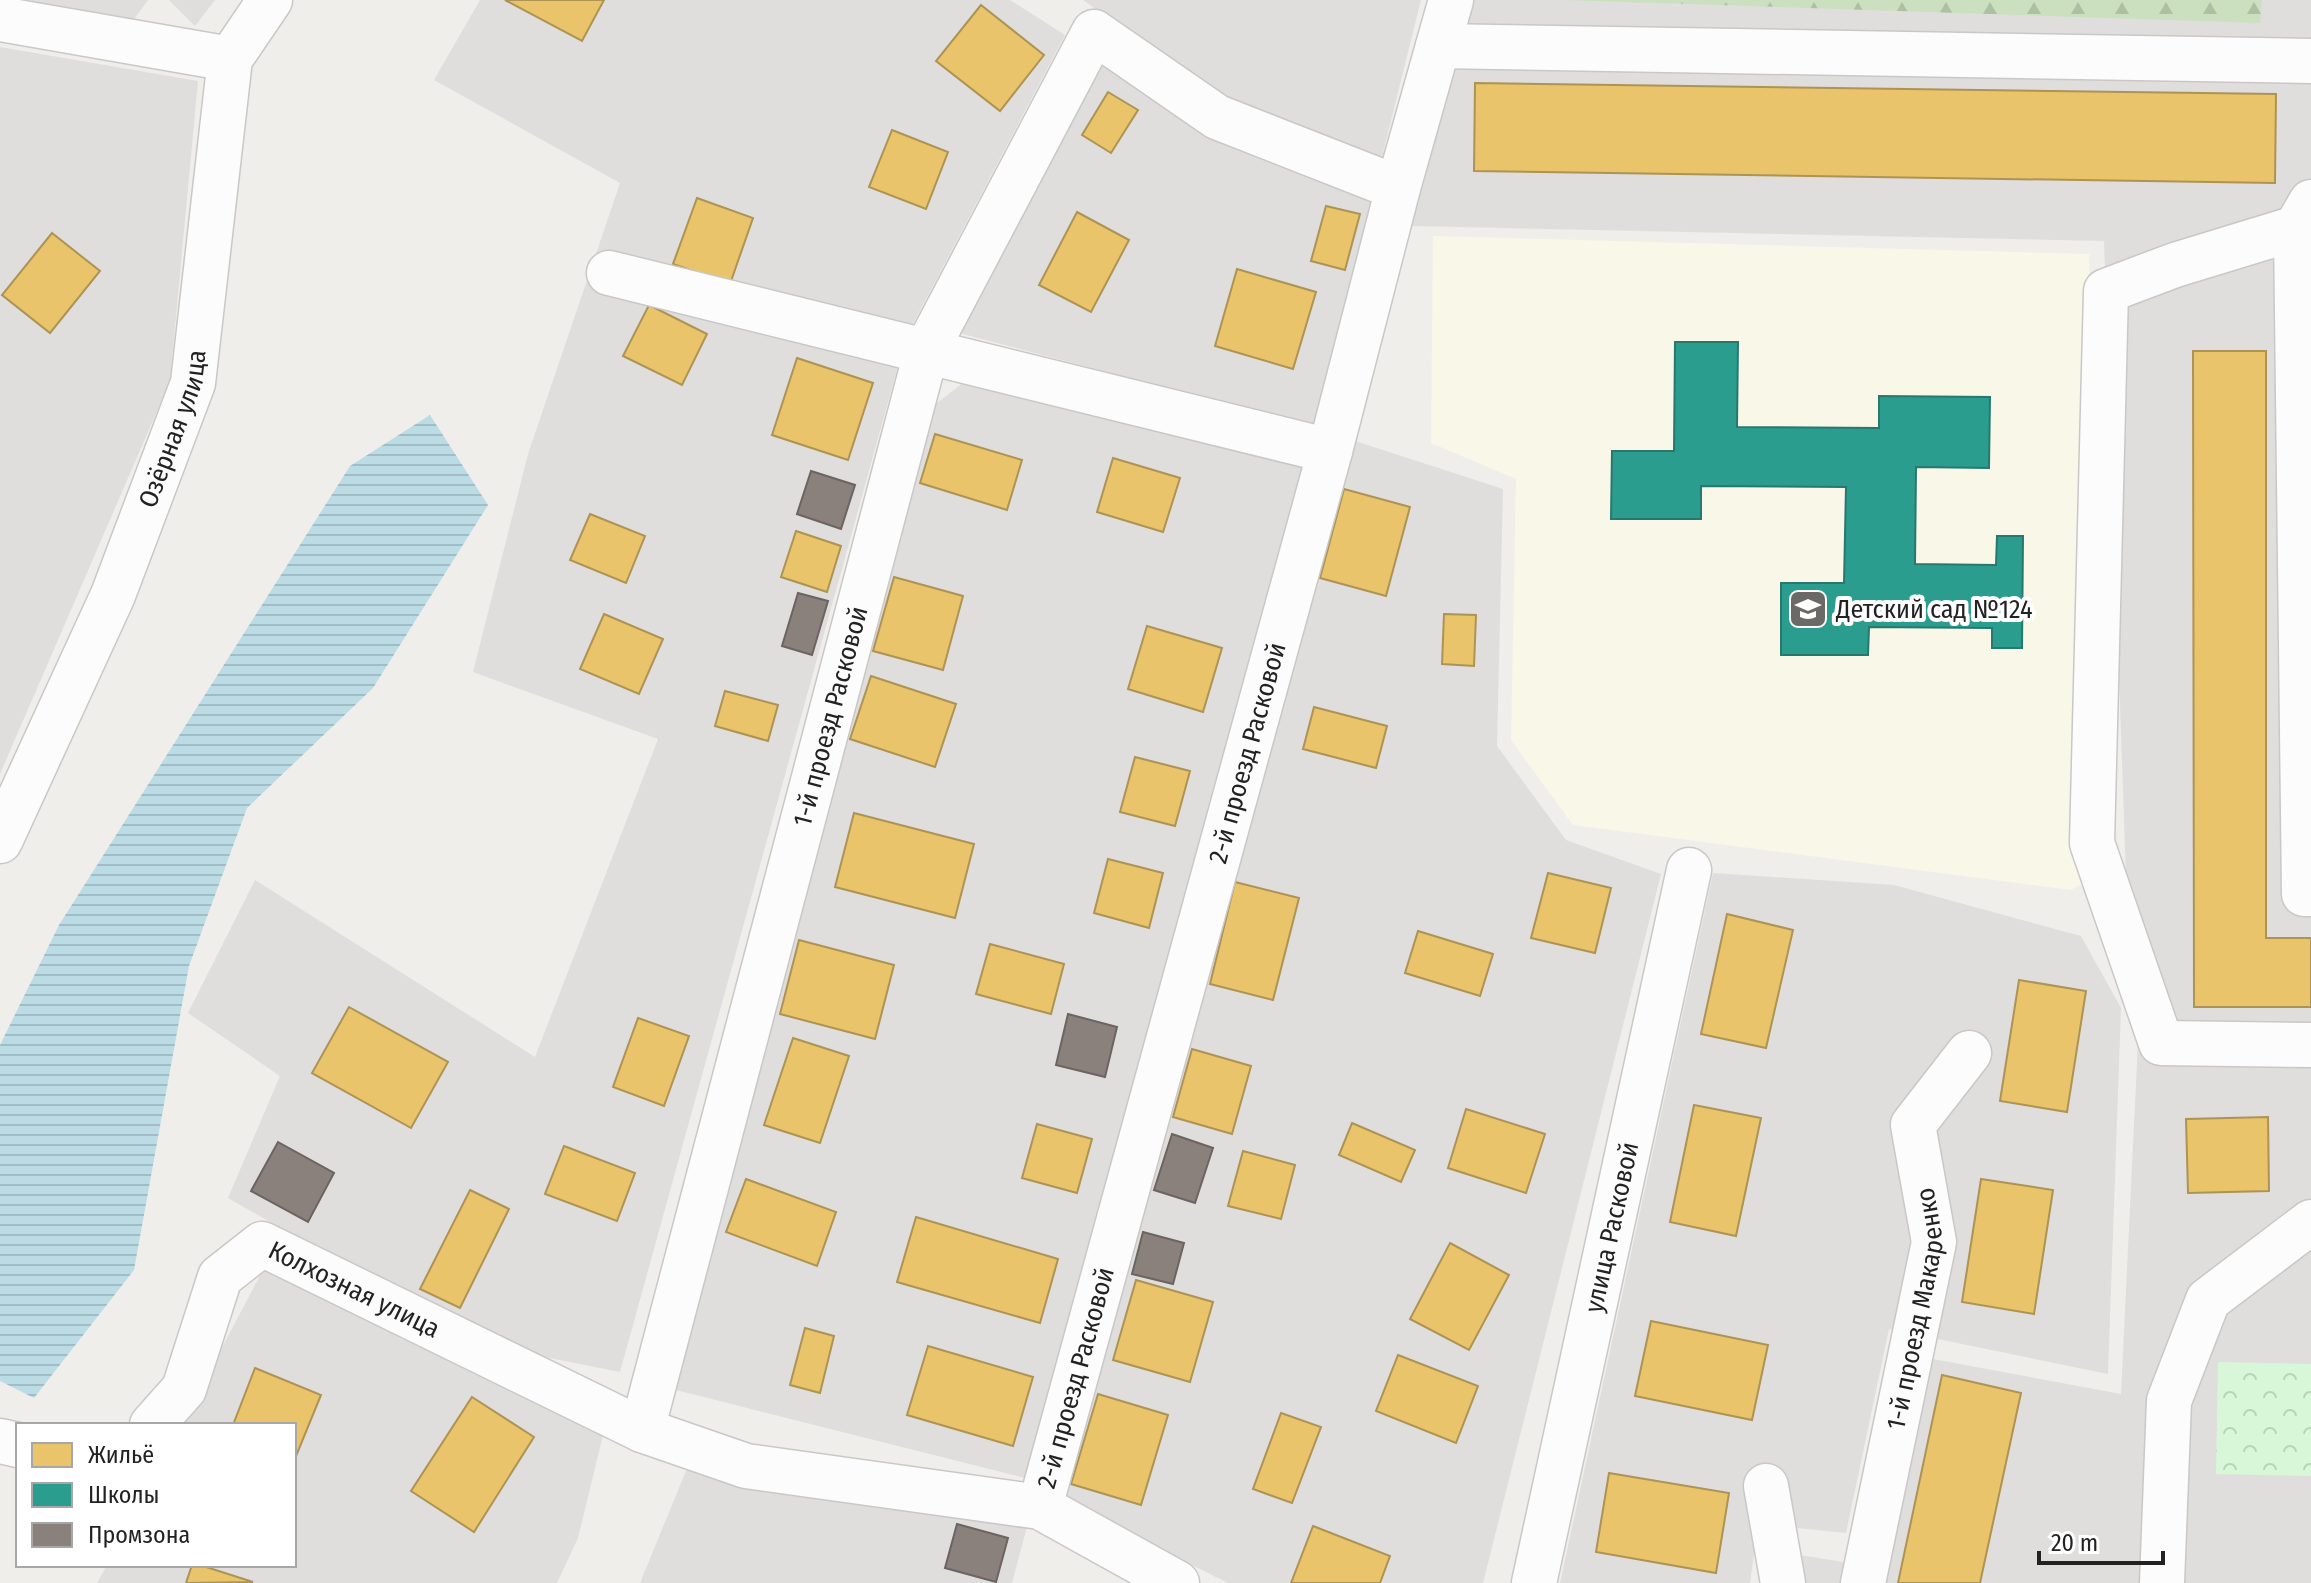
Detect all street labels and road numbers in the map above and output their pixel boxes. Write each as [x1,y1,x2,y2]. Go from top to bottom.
street label: Озёрная улица [132,348,213,512]
street label: 1-й проезд Расковой [787,603,874,830]
street label: 2-й проезд Расковой [1202,639,1293,867]
street label: улица Расковой [1578,1139,1645,1316]
street label: 1-й проезд Макаренко [1880,1185,1950,1433]
street label: Колхозная улица [263,1235,445,1345]
street label: 2-й проезд Расковой [1031,1264,1121,1492]

